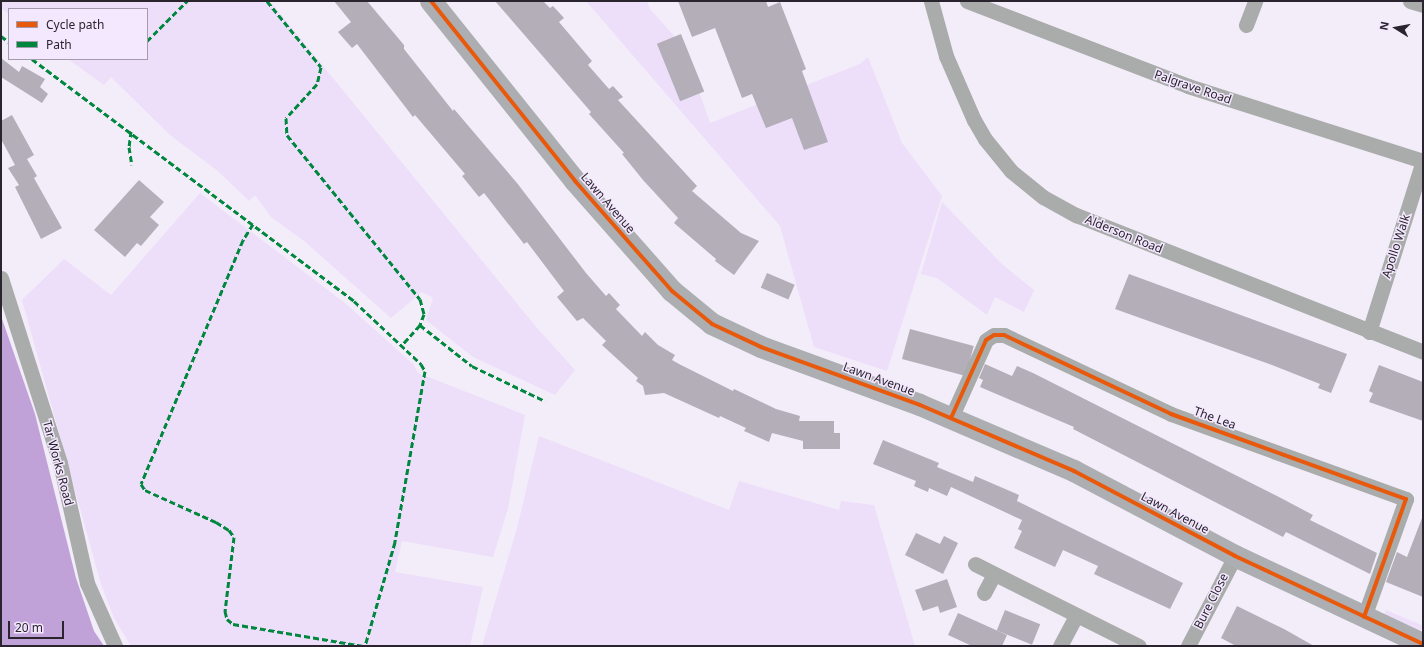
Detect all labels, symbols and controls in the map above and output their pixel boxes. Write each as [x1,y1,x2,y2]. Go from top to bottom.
legend [8,8,148,60]
north arrow [1376,8,1416,48]
text: Cycle path [46,16,104,33]
text: N [1376,20,1392,31]
text: Path [46,36,72,53]
street label: Palgrave Road [1152,67,1234,107]
street label: Lawn Avenue [578,170,638,236]
street label: Alderson Road [1083,212,1165,256]
street label: Apollo Walk [1379,212,1413,280]
street label: Lawn Avenue [841,359,917,399]
street label: The Lea [1192,404,1238,432]
street label: Tar Works Road [40,419,76,507]
street label: Lawn Avenue [1138,489,1212,537]
street label: Bure Close [1191,571,1231,631]
scale bar [10,613,66,639]
text: 20 m [15,619,43,636]

